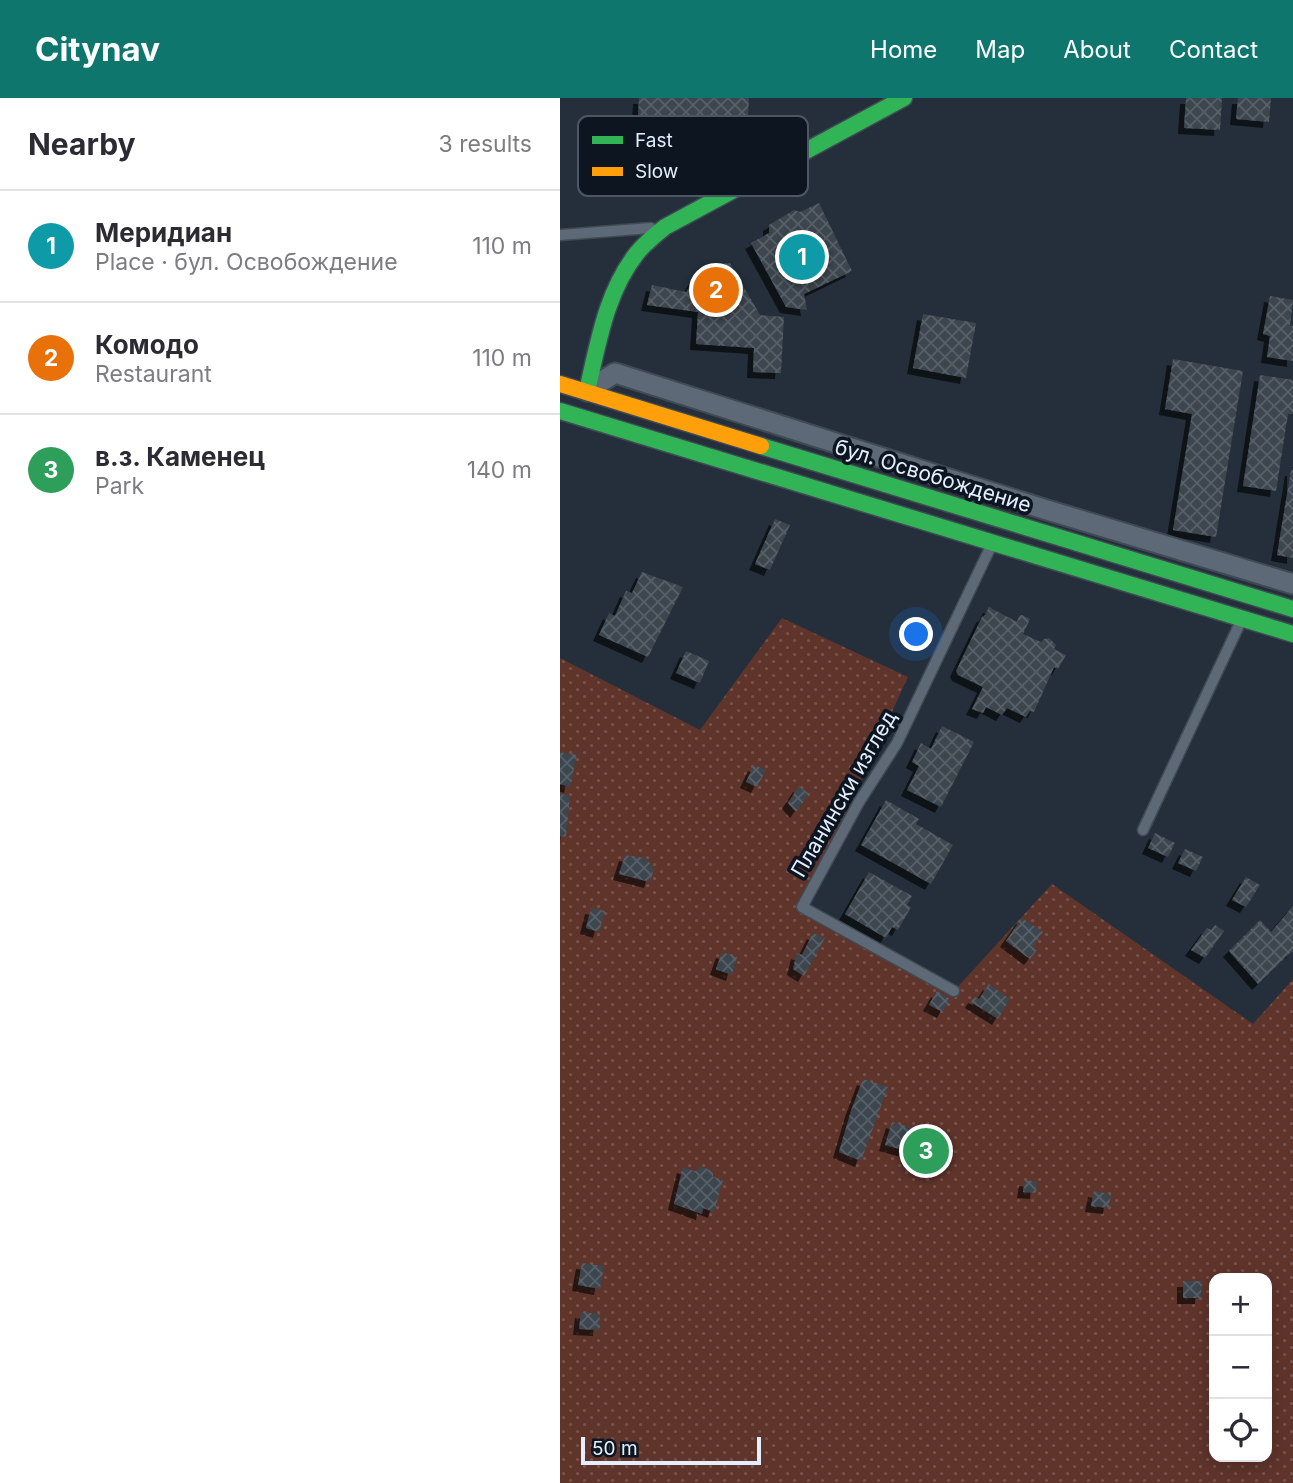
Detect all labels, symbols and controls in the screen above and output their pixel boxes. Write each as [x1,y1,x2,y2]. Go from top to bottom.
text: Citynav [35,29,160,69]
text: Home [870,35,937,64]
text: Map [975,35,1025,64]
text: About [1063,35,1131,64]
text: Contact [1169,35,1258,64]
legend [578,116,808,196]
text: Nearby [28,126,136,162]
text: Fast [635,129,673,152]
text: 3 results [439,130,532,158]
text: Slow [635,160,678,183]
text: Меридиан [95,217,232,248]
pin: 1 [779,231,825,283]
text: 1 [46,232,56,260]
text: 110 m [472,232,532,260]
text: Place · бул. Освобождение [95,248,398,276]
pin: 2 [693,264,739,316]
text: Комодо [95,329,199,360]
text: 2 [44,344,58,372]
text: 110 m [472,344,532,372]
text: Restaurant [95,360,212,388]
street label: бул. Освобождение [832,434,1034,517]
text: в.з. Каменец [95,441,265,472]
text: 3 [44,456,58,484]
text: 140 m [467,456,532,484]
text: Park [95,472,144,500]
your location [899,617,933,651]
street label: Планински изглед [786,706,901,881]
pin: 3 [903,1125,949,1177]
map controls [1209,1273,1272,1462]
button: + [1209,1273,1272,1336]
button: − [1209,1336,1272,1399]
button: locate [1209,1399,1272,1462]
scale bar [581,1434,761,1466]
text: 50 m [592,1437,638,1460]

